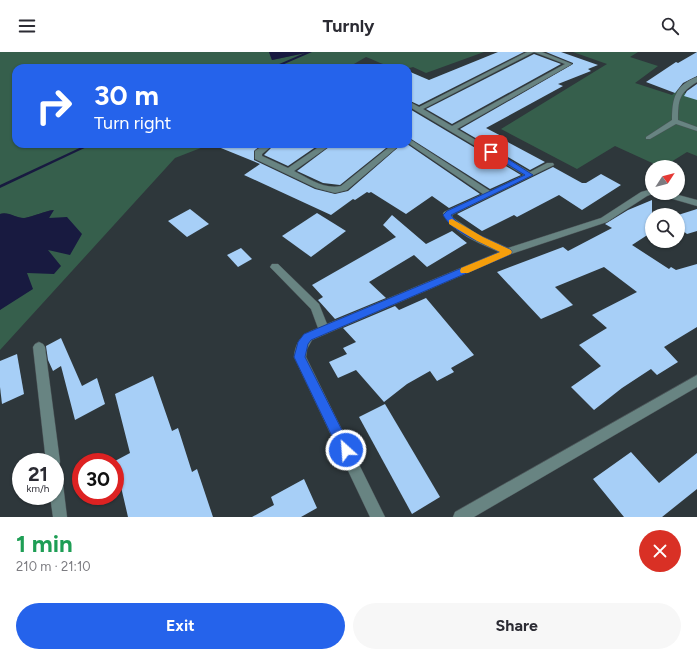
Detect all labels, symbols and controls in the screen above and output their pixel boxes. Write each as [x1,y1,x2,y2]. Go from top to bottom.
icon: menu [16,15,38,37]
text: Turnly [323,15,374,37]
icon: search [659,15,681,37]
text: 30 m [94,78,159,112]
icon: right [28,80,80,132]
text: Turn right [94,112,171,134]
pin [474,135,508,169]
icon: arrive [480,141,502,163]
north arrow [645,160,685,200]
map controls [645,160,685,248]
button: search [645,208,685,248]
position arrow [325,429,367,471]
speed limit sign: 30 [72,453,124,505]
text: 21 [28,462,48,486]
text: km/h [27,482,49,495]
text: 1 min [16,529,73,558]
button: close [639,530,681,572]
text: 210 m · 21:10 [16,559,91,574]
button: Exit [16,603,345,649]
button: Share [353,603,681,649]

